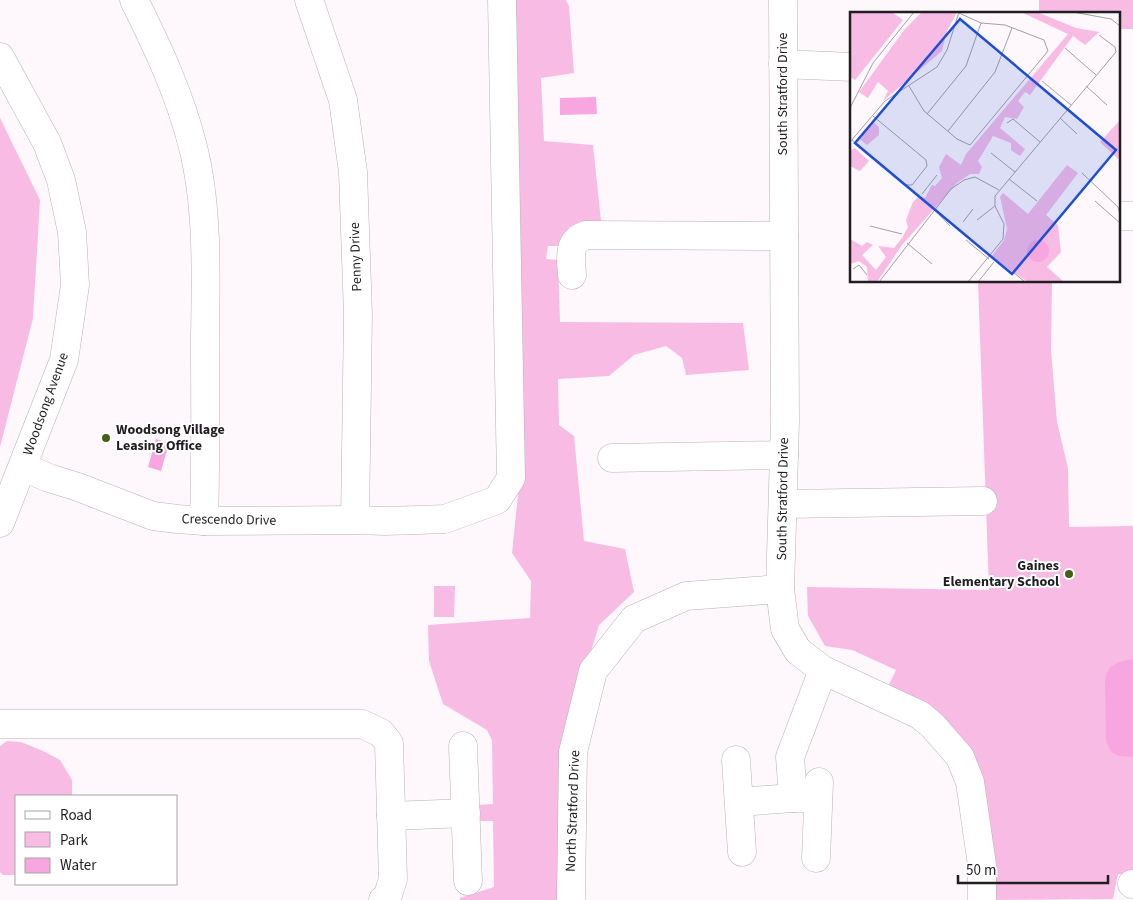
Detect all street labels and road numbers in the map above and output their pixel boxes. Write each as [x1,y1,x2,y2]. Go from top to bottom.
street label: South Stratford Drive [773,32,793,155]
street label: Penny Drive [345,222,367,292]
street label: Woodsong Avenue [18,350,74,458]
street label: South Stratford Drive [772,437,794,561]
street label: Crescendo Drive [181,509,277,531]
street label: North Stratford Drive [561,750,585,872]

